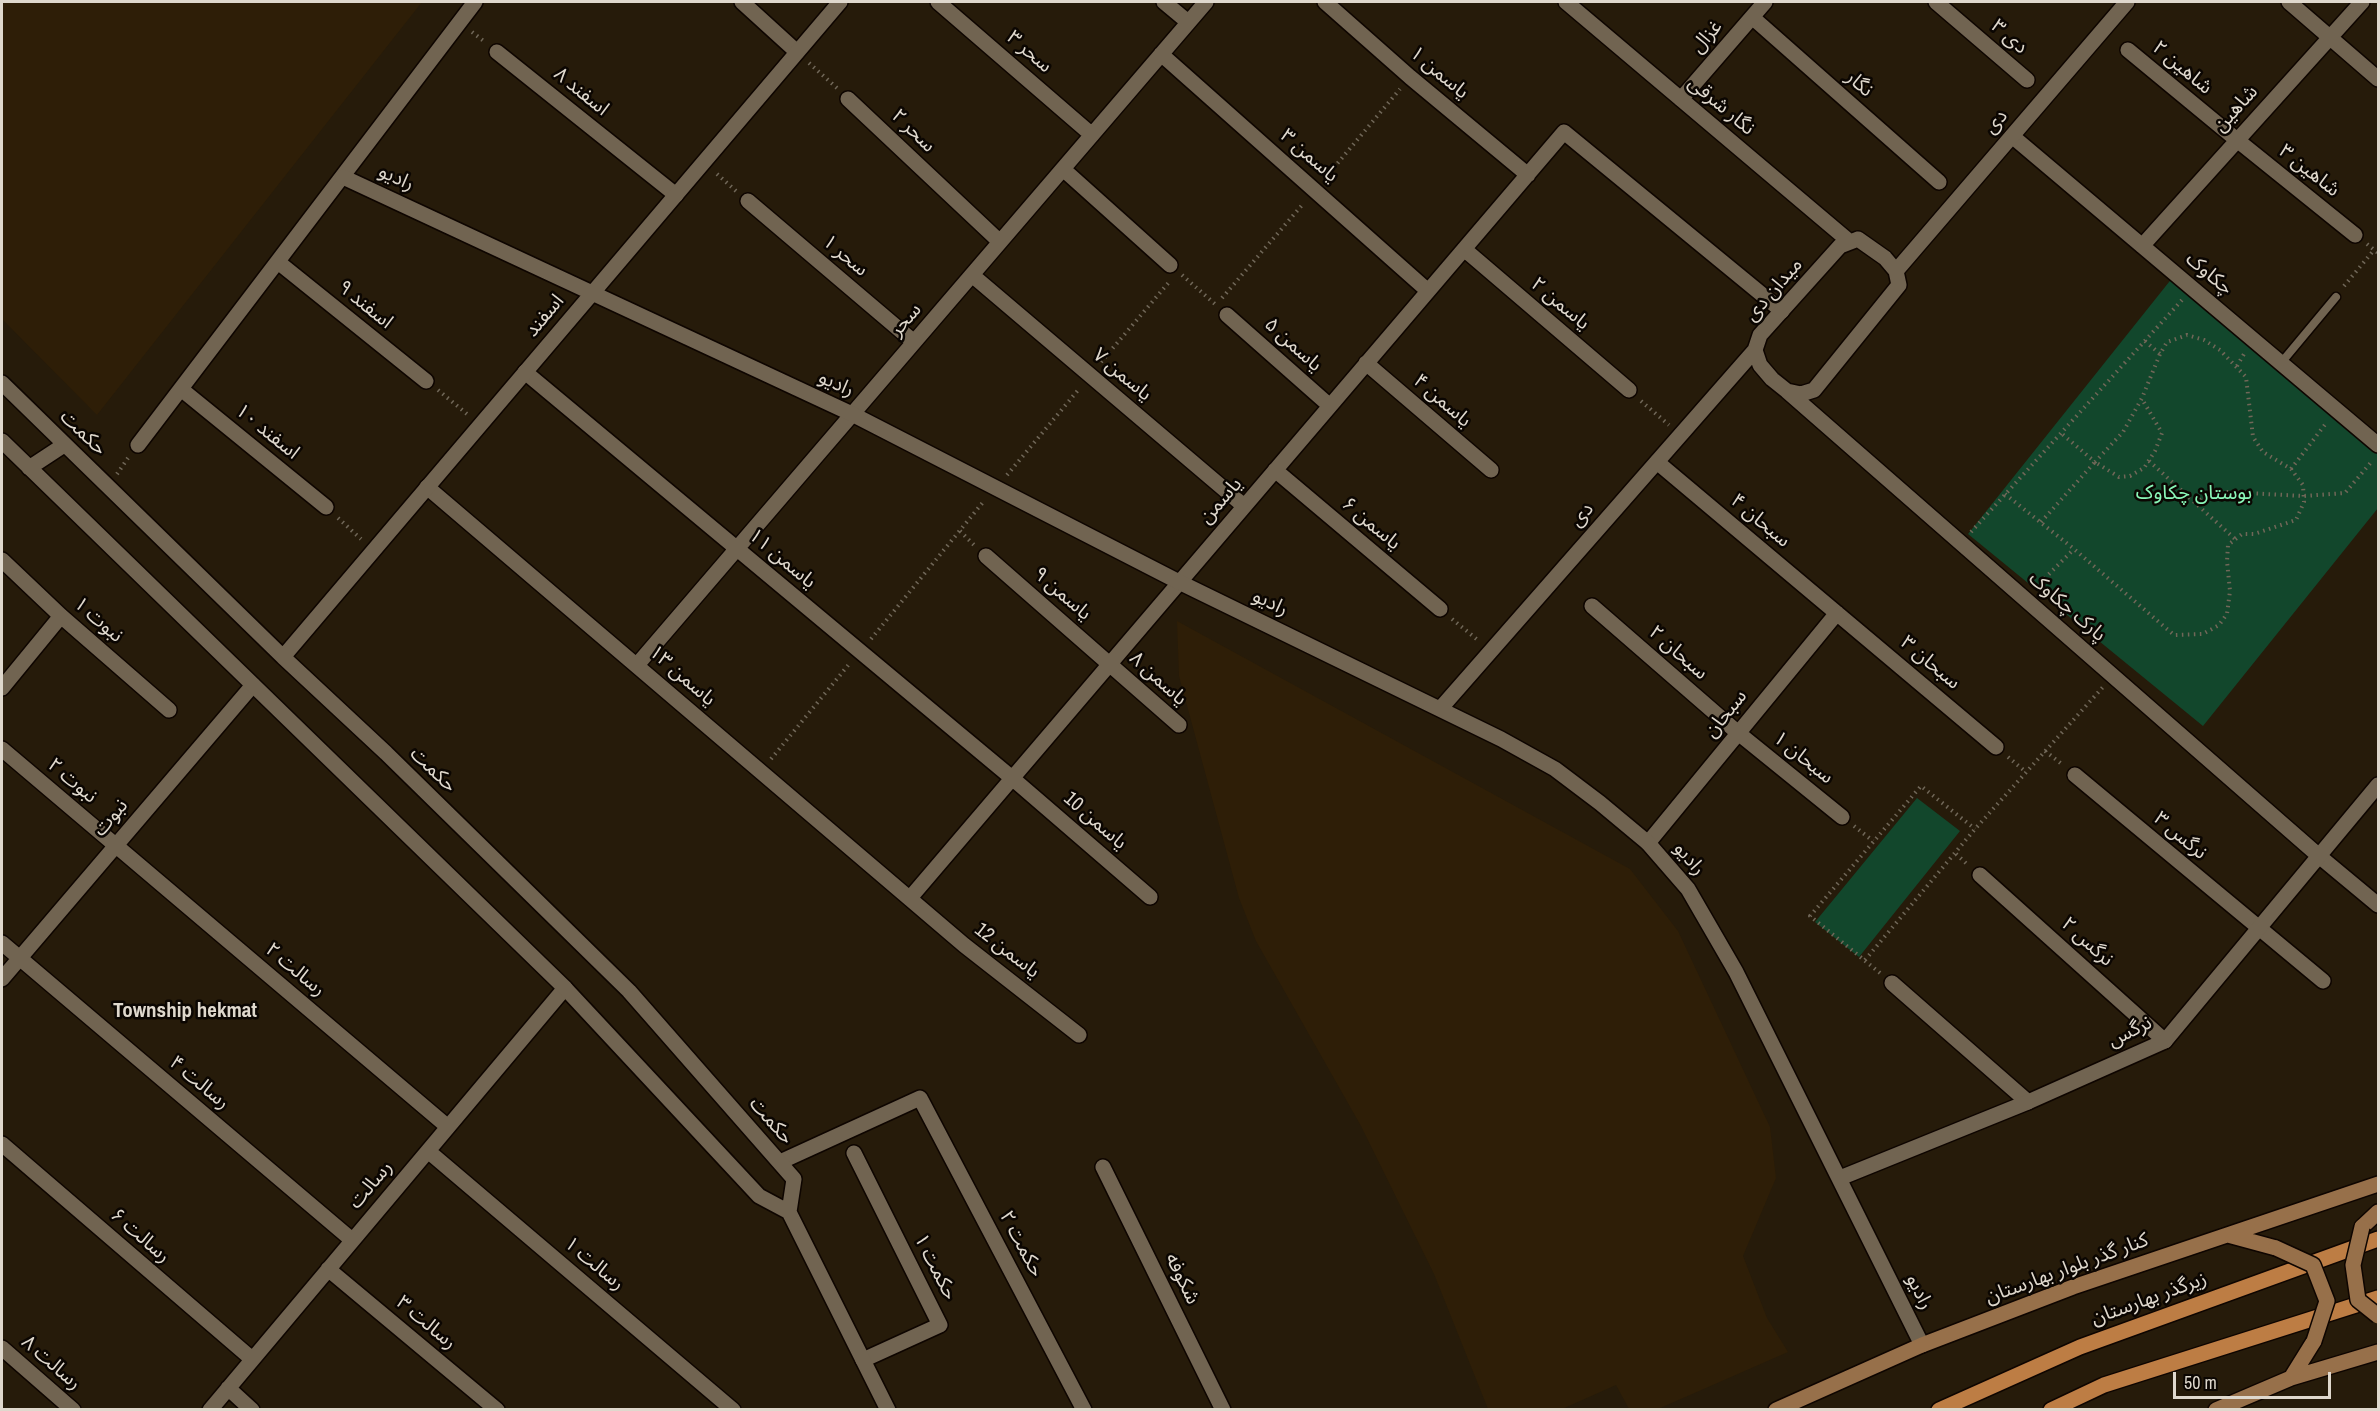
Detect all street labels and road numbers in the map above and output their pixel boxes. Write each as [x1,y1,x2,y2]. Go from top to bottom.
street label: غزال [1686,15,1728,59]
street label: دی ۳ [1986,15,2032,59]
street label: سحر ۳ [1001,26,1057,78]
street label: شاهین ۲ [2147,36,2217,100]
street label: یاسمن ۱ [1405,41,1473,105]
street label: اسفند ۸ [549,63,613,121]
street label: نگار [1840,66,1878,102]
street label: نگار شرقی [1683,71,1759,141]
street label: شاهین [2209,81,2263,137]
street label: سحر ۲ [886,104,940,158]
street label: دی [1979,105,2013,139]
street label: یاسمن ۳ [1275,124,1343,188]
street label: شاهین ۳ [2274,140,2344,202]
street label: رادیو [374,159,418,197]
street label: سحر ۱ [817,230,873,282]
street label: چکاوک [2181,247,2237,301]
street label: میدان دی [1740,253,1808,327]
street label: یاسمن ۲ [1526,272,1594,336]
street label: اسفند ۹ [333,276,397,334]
street label: اسفند [520,290,570,342]
street label: سحر [885,298,927,342]
street label: یاسمن ۵ [1259,313,1327,377]
street label: یاسمن ۷ [1088,343,1156,407]
street label: رادیو [814,365,858,403]
street label: یاسمن ۴ [1408,369,1476,433]
street label: اسفند ۱۰ [230,399,304,465]
street label: حکمت [55,405,111,461]
street label: یاسمن [1194,473,1248,529]
street label: سبحان ۴ [1725,489,1795,553]
street label: یاسمن ۶ [1337,492,1405,556]
street label: دی [1565,498,1599,532]
street label: یاسمن ۱۱ [743,524,821,594]
street label: یاسمن ۹ [1028,562,1096,626]
street label: پارک چکاوک [2023,567,2111,647]
street label: رادیو [1248,584,1292,622]
street label: نبوت ۱ [68,592,128,648]
street label: سبحان ۲ [1643,621,1713,685]
street label: سبحان ۳ [1895,631,1965,695]
street label: یاسمن ۱۳ [644,640,720,712]
street label: یاسمن ۸ [1124,647,1192,711]
street label: سبحان [1699,685,1753,743]
street label: سبحان ۱ [1768,726,1838,790]
street label: حکمت [405,742,461,798]
street label: نبوت ۲ [42,753,102,809]
street label: یاسمن 10 [1058,787,1132,855]
street label: نبوت [88,794,134,842]
street label: نرگس ۳ [2148,807,2212,865]
street label: رادیو [1668,837,1710,881]
street label: نرگس ۲ [2056,912,2118,972]
street label: یاسمن 12 [969,918,1045,984]
street label: رسالت ۲ [260,938,330,1002]
street label: نرگس [2104,1011,2156,1053]
street label: رسالت ۴ [164,1051,234,1115]
street label: حکمت [744,1092,798,1150]
street label: رسالت [344,1156,398,1214]
street label: رسالت ۶ [105,1204,175,1268]
street label: حکمت ۲ [994,1207,1048,1281]
street label: کنار گذر بلوار بهارستان [1982,1228,2152,1310]
street label: حکمت ۱ [908,1230,962,1304]
street label: رسالت ۱ [559,1232,629,1296]
street label: شکوفه [1159,1249,1205,1309]
street label: زیرگذر بهارستان [2088,1267,2210,1331]
street label: رادیو [1900,1270,1938,1314]
street label: رسالت ۳ [391,1291,461,1355]
street label: رسالت ۸ [16,1331,86,1395]

